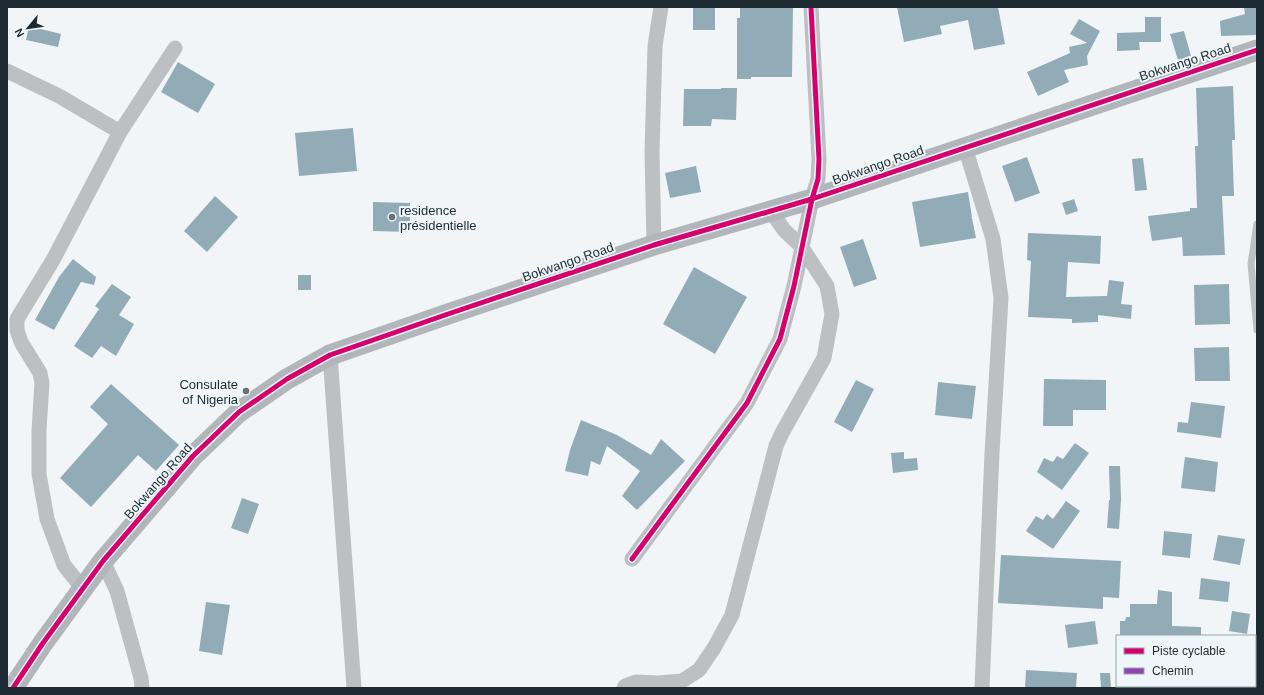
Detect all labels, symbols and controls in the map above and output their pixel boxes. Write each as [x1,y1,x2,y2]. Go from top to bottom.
north arrow [8,8,48,48]
text: N [12,26,26,39]
street label: Bokwango Road [1137,40,1233,84]
street label: Bokwango Road [830,142,926,188]
place label: residence présidentielle [400,203,477,233]
marker: residence présidentielle [387,212,397,222]
street label: Bokwango Road [520,239,616,285]
place label: Consulate of Nigeria [179,377,239,407]
marker: Consulate of Nigeria [241,386,251,396]
street label: Bokwango Road [121,440,195,522]
legend [1116,635,1256,687]
text: Piste cyclable [1152,644,1226,658]
text: Chemin [1152,664,1193,678]

